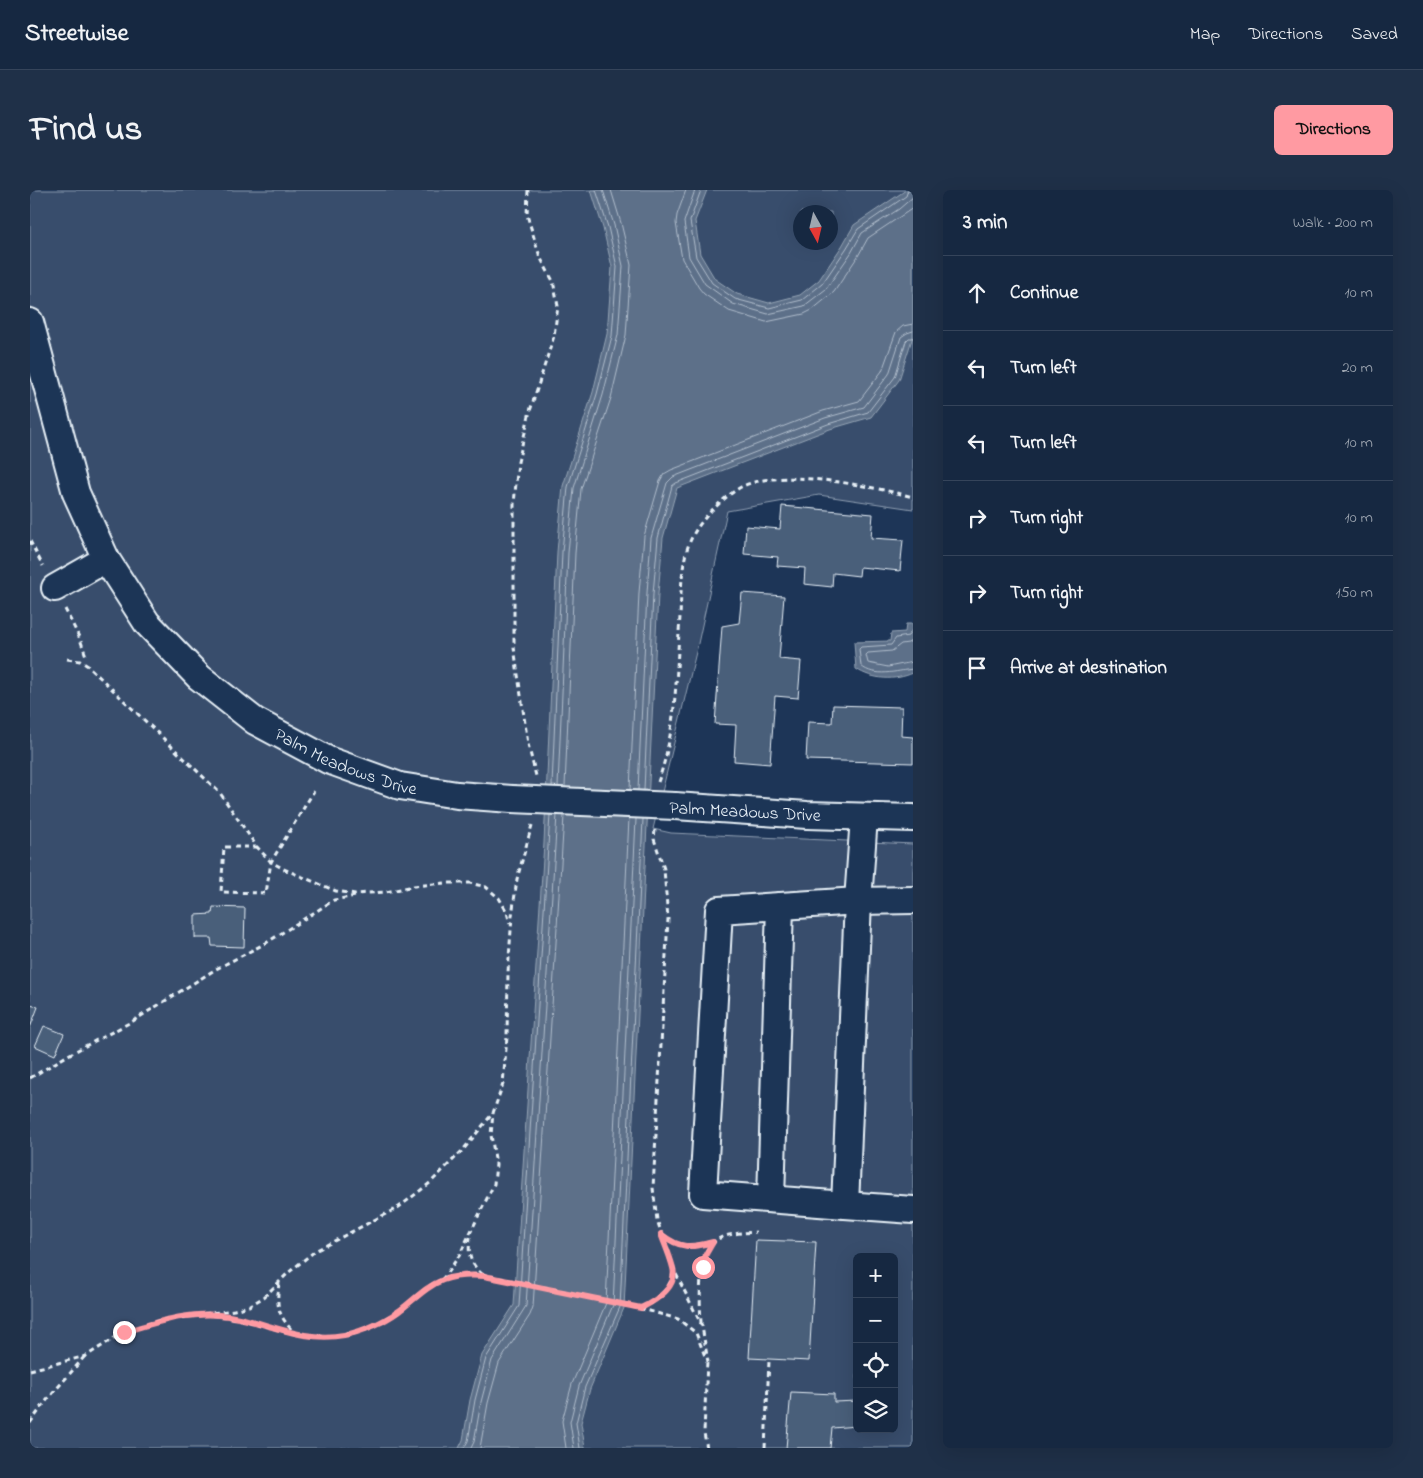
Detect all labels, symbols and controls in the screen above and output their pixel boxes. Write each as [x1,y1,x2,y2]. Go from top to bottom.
text: Streetwise [25,17,129,52]
text: Map [1190,22,1220,48]
text: Directions [1248,22,1323,48]
text: Saved [1351,22,1398,48]
text: Find us [30,105,142,156]
button: Directions [1274,105,1393,155]
north arrow [793,205,838,250]
text: 3 min [963,208,1007,238]
text: Walk · 200 m [1293,211,1373,235]
icon: ahead [963,279,991,307]
text: Continue [1010,280,1078,307]
text: 10 m [1345,281,1373,305]
icon: left [963,354,991,382]
text: Turn left [1010,355,1077,382]
text: 20 m [1342,356,1373,380]
icon: left [963,429,991,457]
text: Turn left [1010,430,1077,457]
text: 10 m [1345,431,1373,455]
icon: right [963,504,991,532]
text: Turn right [1010,505,1083,532]
text: 10 m [1345,506,1373,530]
icon: right [963,579,991,607]
text: Turn right [1010,580,1083,607]
text: 150 m [1335,581,1373,605]
icon: arrive [963,654,991,682]
text: Arrive at destination [1010,655,1167,682]
street label: Palm Meadows Drive [269,723,419,804]
street label: Palm Meadows Drive [668,796,822,830]
map controls [853,1253,898,1433]
button: + [853,1253,898,1298]
route start [692,1256,715,1279]
button: − [853,1298,898,1343]
route end [113,1321,136,1344]
button: locate [853,1343,898,1388]
button: layers [853,1388,898,1433]

